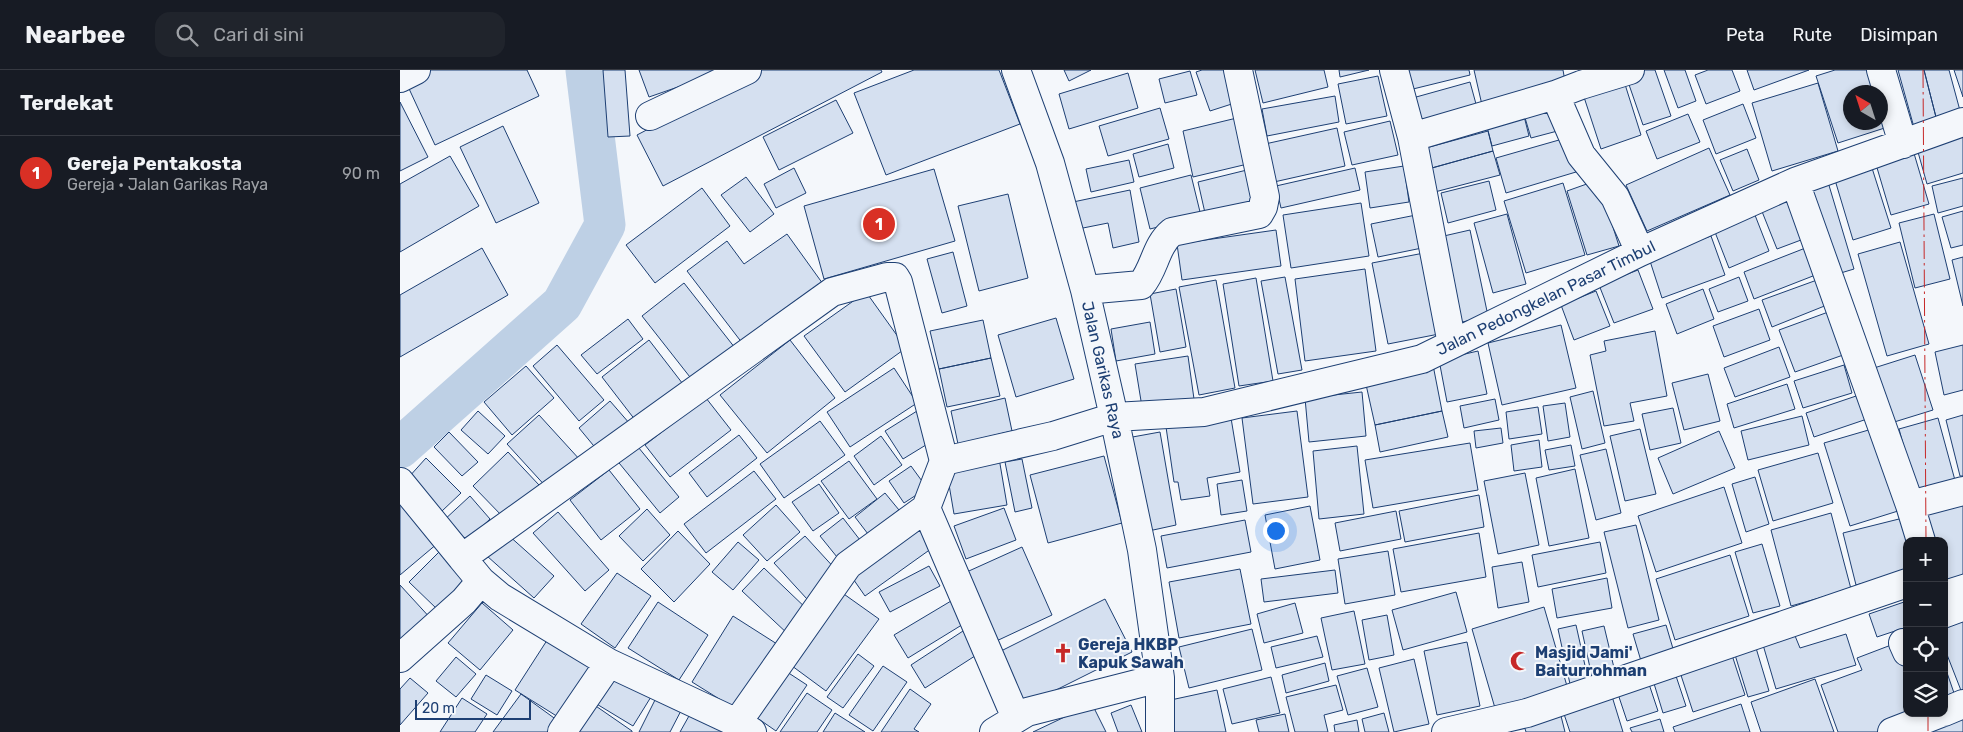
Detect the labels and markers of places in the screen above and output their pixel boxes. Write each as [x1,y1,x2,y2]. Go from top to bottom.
pin: 1 [863,205,895,243]
place label: Gereja HKBP Kapuk Sawah [1078,635,1184,672]
church icon: Gereja HKBP Kapuk Sawah [1052,642,1074,664]
place label: Masjid Jami' Baiturrohman [1535,643,1647,680]
mosque icon: Masjid Jami' Baiturrohman [1509,650,1531,672]

